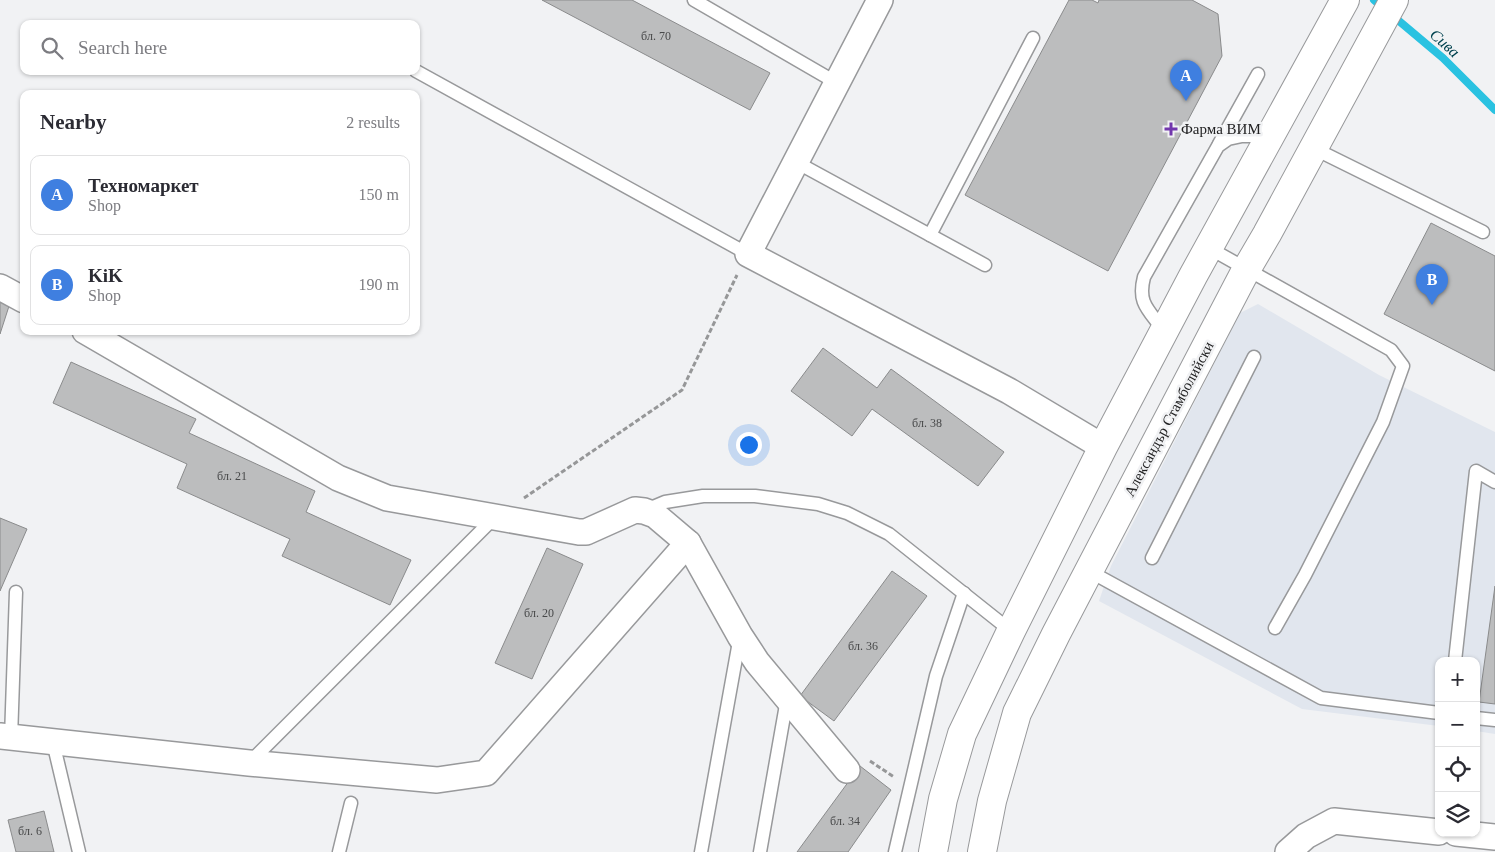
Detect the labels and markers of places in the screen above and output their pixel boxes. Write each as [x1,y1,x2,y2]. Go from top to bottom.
pin: A [1170,60,1202,101]
place label: Фарма ВИМ [1181,121,1261,137]
marker: Фарма ВИМ [1165,123,1177,135]
pin: B [1416,264,1448,305]

